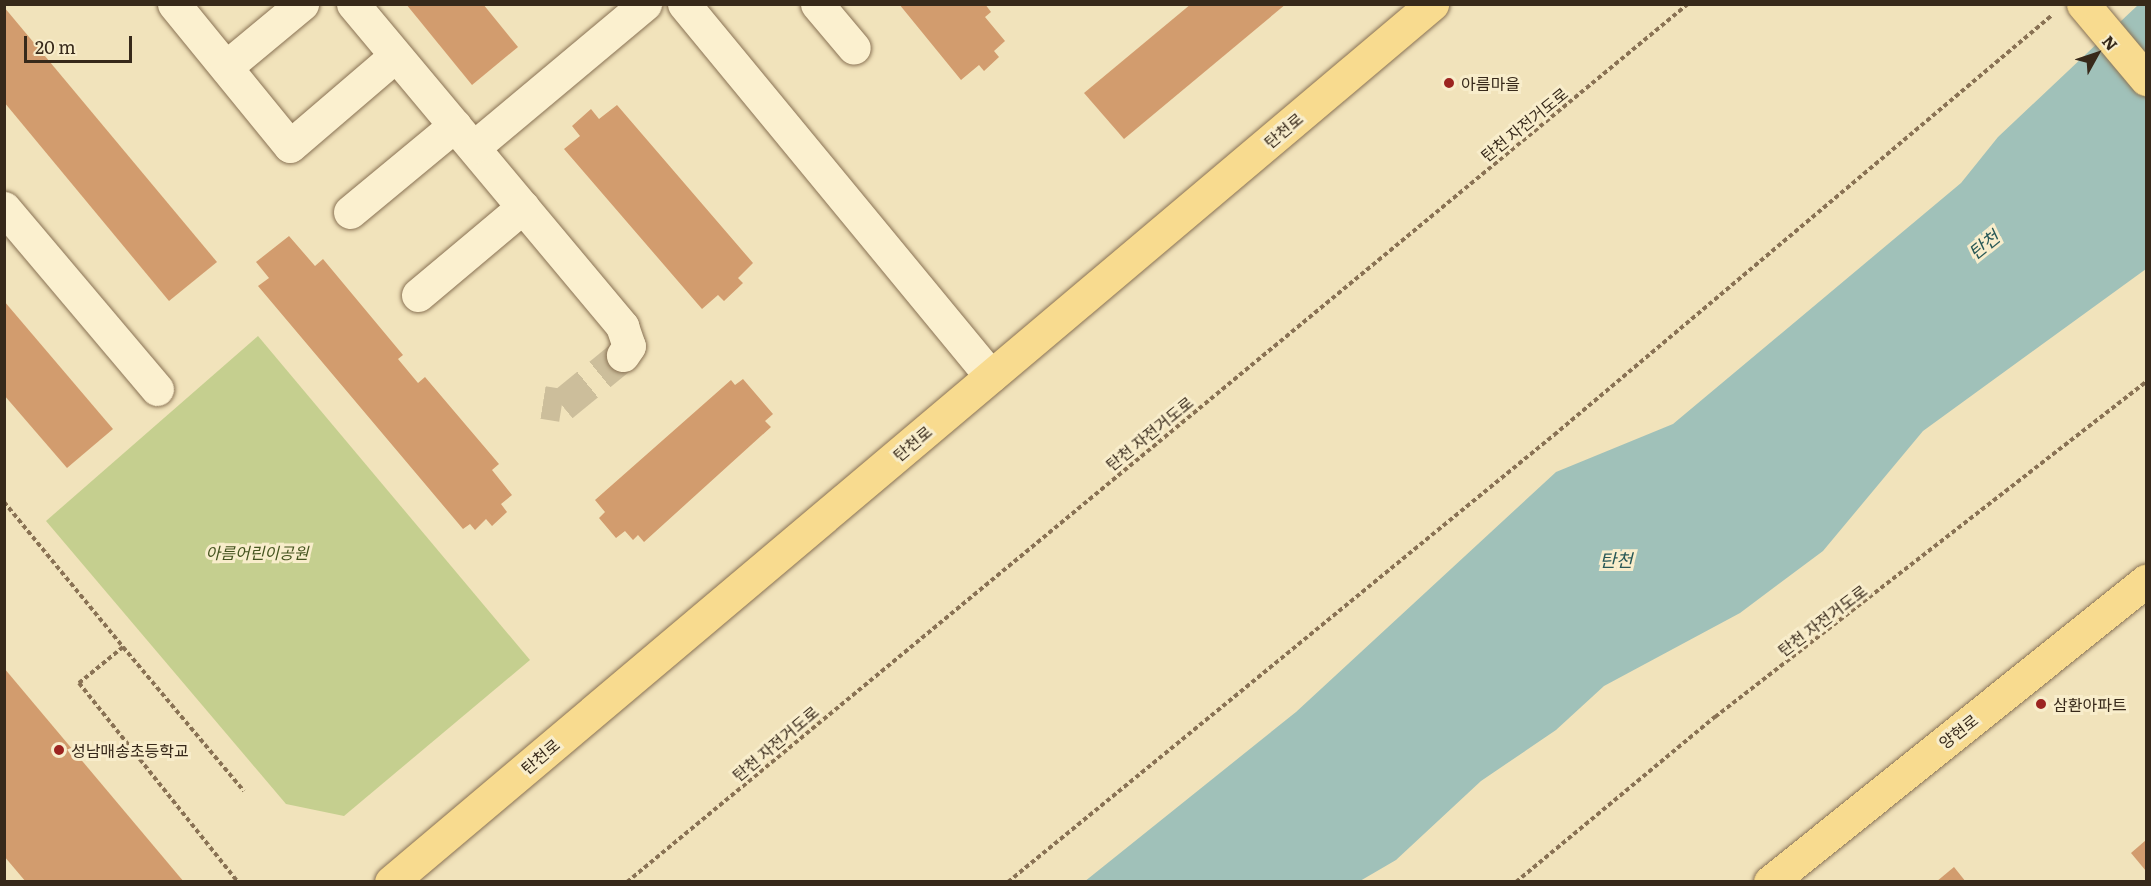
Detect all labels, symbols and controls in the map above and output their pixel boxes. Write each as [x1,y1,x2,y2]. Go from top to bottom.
scale bar [27,24,135,62]
north arrow [2067,24,2127,84]
text: N [2097,30,2124,55]
text: 20 m [35,33,76,60]
place label: 아름마을 [1461,73,1520,93]
marker: 아름마을 [1442,76,1456,90]
street label: 탄천 자전거도로 [1477,83,1571,165]
street label: 탄천로 [1260,108,1306,152]
water label: 탄천 [1964,226,2004,264]
street label: 탄천 자전거도로 [1102,392,1196,474]
street label: 탄천로 [889,421,935,465]
park label: 아름어린이공원 [205,542,309,562]
water label: 탄천 [1599,549,1633,571]
street label: 탄천 자전거도로 [1774,580,1870,660]
place label: 삼환아파트 [2053,694,2127,714]
marker: 삼환아파트 [2034,697,2048,711]
street label: 탄천 자전거도로 [728,702,822,784]
street label: 양현로 [1935,710,1981,752]
street label: 탄천로 [517,734,563,778]
place label: 성남매송초등학교 [71,740,189,760]
marker: 성남매송초등학교 [52,743,66,757]

